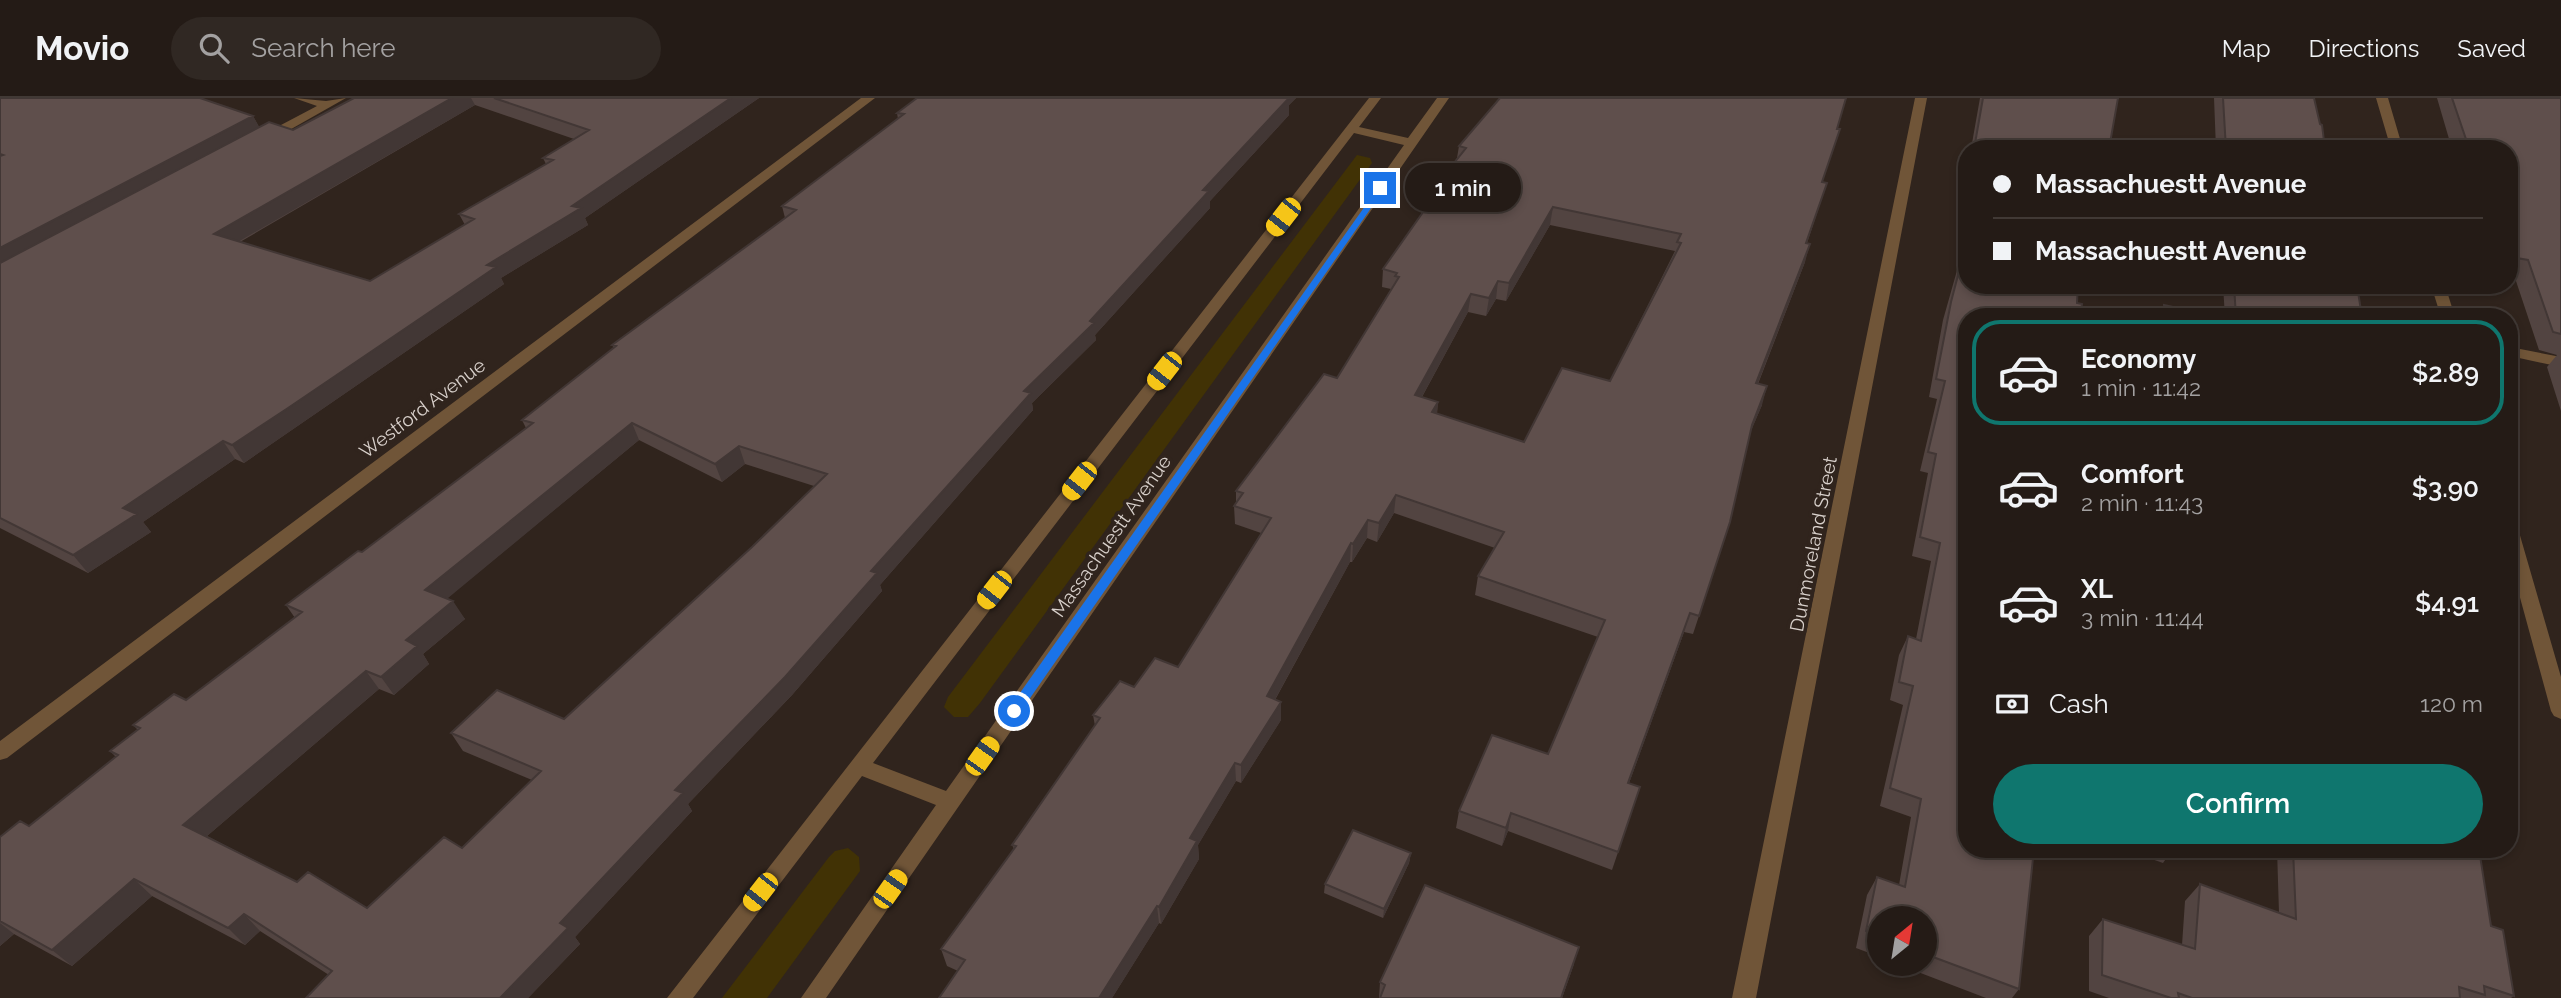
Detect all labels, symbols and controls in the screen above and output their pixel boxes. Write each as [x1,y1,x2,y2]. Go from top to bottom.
search box [171,17,661,80]
text: Movio [35,29,129,68]
icon: search [195,29,233,67]
text: Search here [251,33,396,63]
text: Map [2222,34,2271,63]
text: Directions [2309,34,2419,63]
text: Saved [2457,34,2526,63]
callout: 1 min [1404,164,1520,212]
text: Massachuestt Avenue [2035,169,2306,199]
route end [1364,172,1396,204]
text: 1 min [1434,174,1492,201]
car [1262,194,1305,240]
text: Massachuestt Avenue [2035,236,2306,266]
icon: car [1997,341,2060,404]
text: Economy [2081,344,2196,374]
car [1143,348,1186,394]
street label: Westford Avenue [355,354,489,462]
text: $2.89 [2412,358,2479,388]
text: 1 min · 11:42 [2081,374,2201,401]
street label: Massachuestt Avenue [1047,451,1175,621]
street label: Dunmoreland Street [1785,454,1841,634]
icon: car [1997,456,2060,519]
car [1058,458,1101,504]
text: Comfort [2081,459,2184,489]
text: $3.90 [2412,473,2479,503]
text: 2 min · 11:43 [2081,489,2203,516]
car [973,567,1016,613]
icon: car [1997,571,2060,634]
text: XL [2081,574,2113,604]
text: $4.91 [2415,588,2479,618]
text: 3 min · 11:44 [2081,604,2204,631]
icon: cash [1993,685,2031,723]
text: Cash [2049,689,2109,719]
text: 120 m [2420,690,2483,717]
route start [998,695,1030,727]
car [962,733,1003,779]
button: Confirm [1993,764,2483,844]
car [870,866,911,912]
car [739,869,782,915]
north arrow [1867,906,1937,976]
map controls [1867,906,1937,976]

